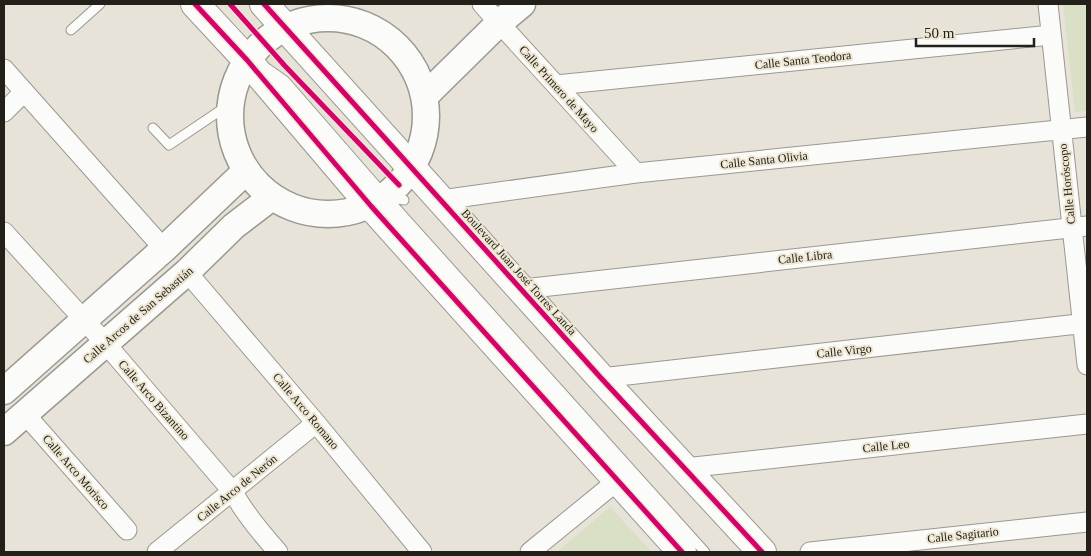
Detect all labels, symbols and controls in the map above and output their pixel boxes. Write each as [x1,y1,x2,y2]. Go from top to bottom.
scale bar [916,15,1034,47]
text: 50 m [924,25,955,41]
street label: Calle Primero de Mayo [516,43,602,135]
street label: Calle Santa Teodora [754,48,853,72]
street label: Calle Horóscopo [1056,143,1078,225]
street label: Calle Santa Olivia [720,148,809,172]
street label: Boulevard Juan José Torres Landa [459,206,580,338]
street label: Calle Libra [777,247,833,267]
street label: Calle Arcos de San Sebastián [80,264,196,366]
street label: Calle Virgo [816,341,872,361]
street label: Calle Arco Bizantino [115,357,193,443]
street label: Calle Arco Romano [270,370,342,452]
street label: Calle Arco Morisco [40,432,112,512]
street label: Calle Leo [862,437,910,455]
street label: Calle Arco de Nerón [194,451,280,525]
street label: Calle Sagitario [927,524,999,546]

